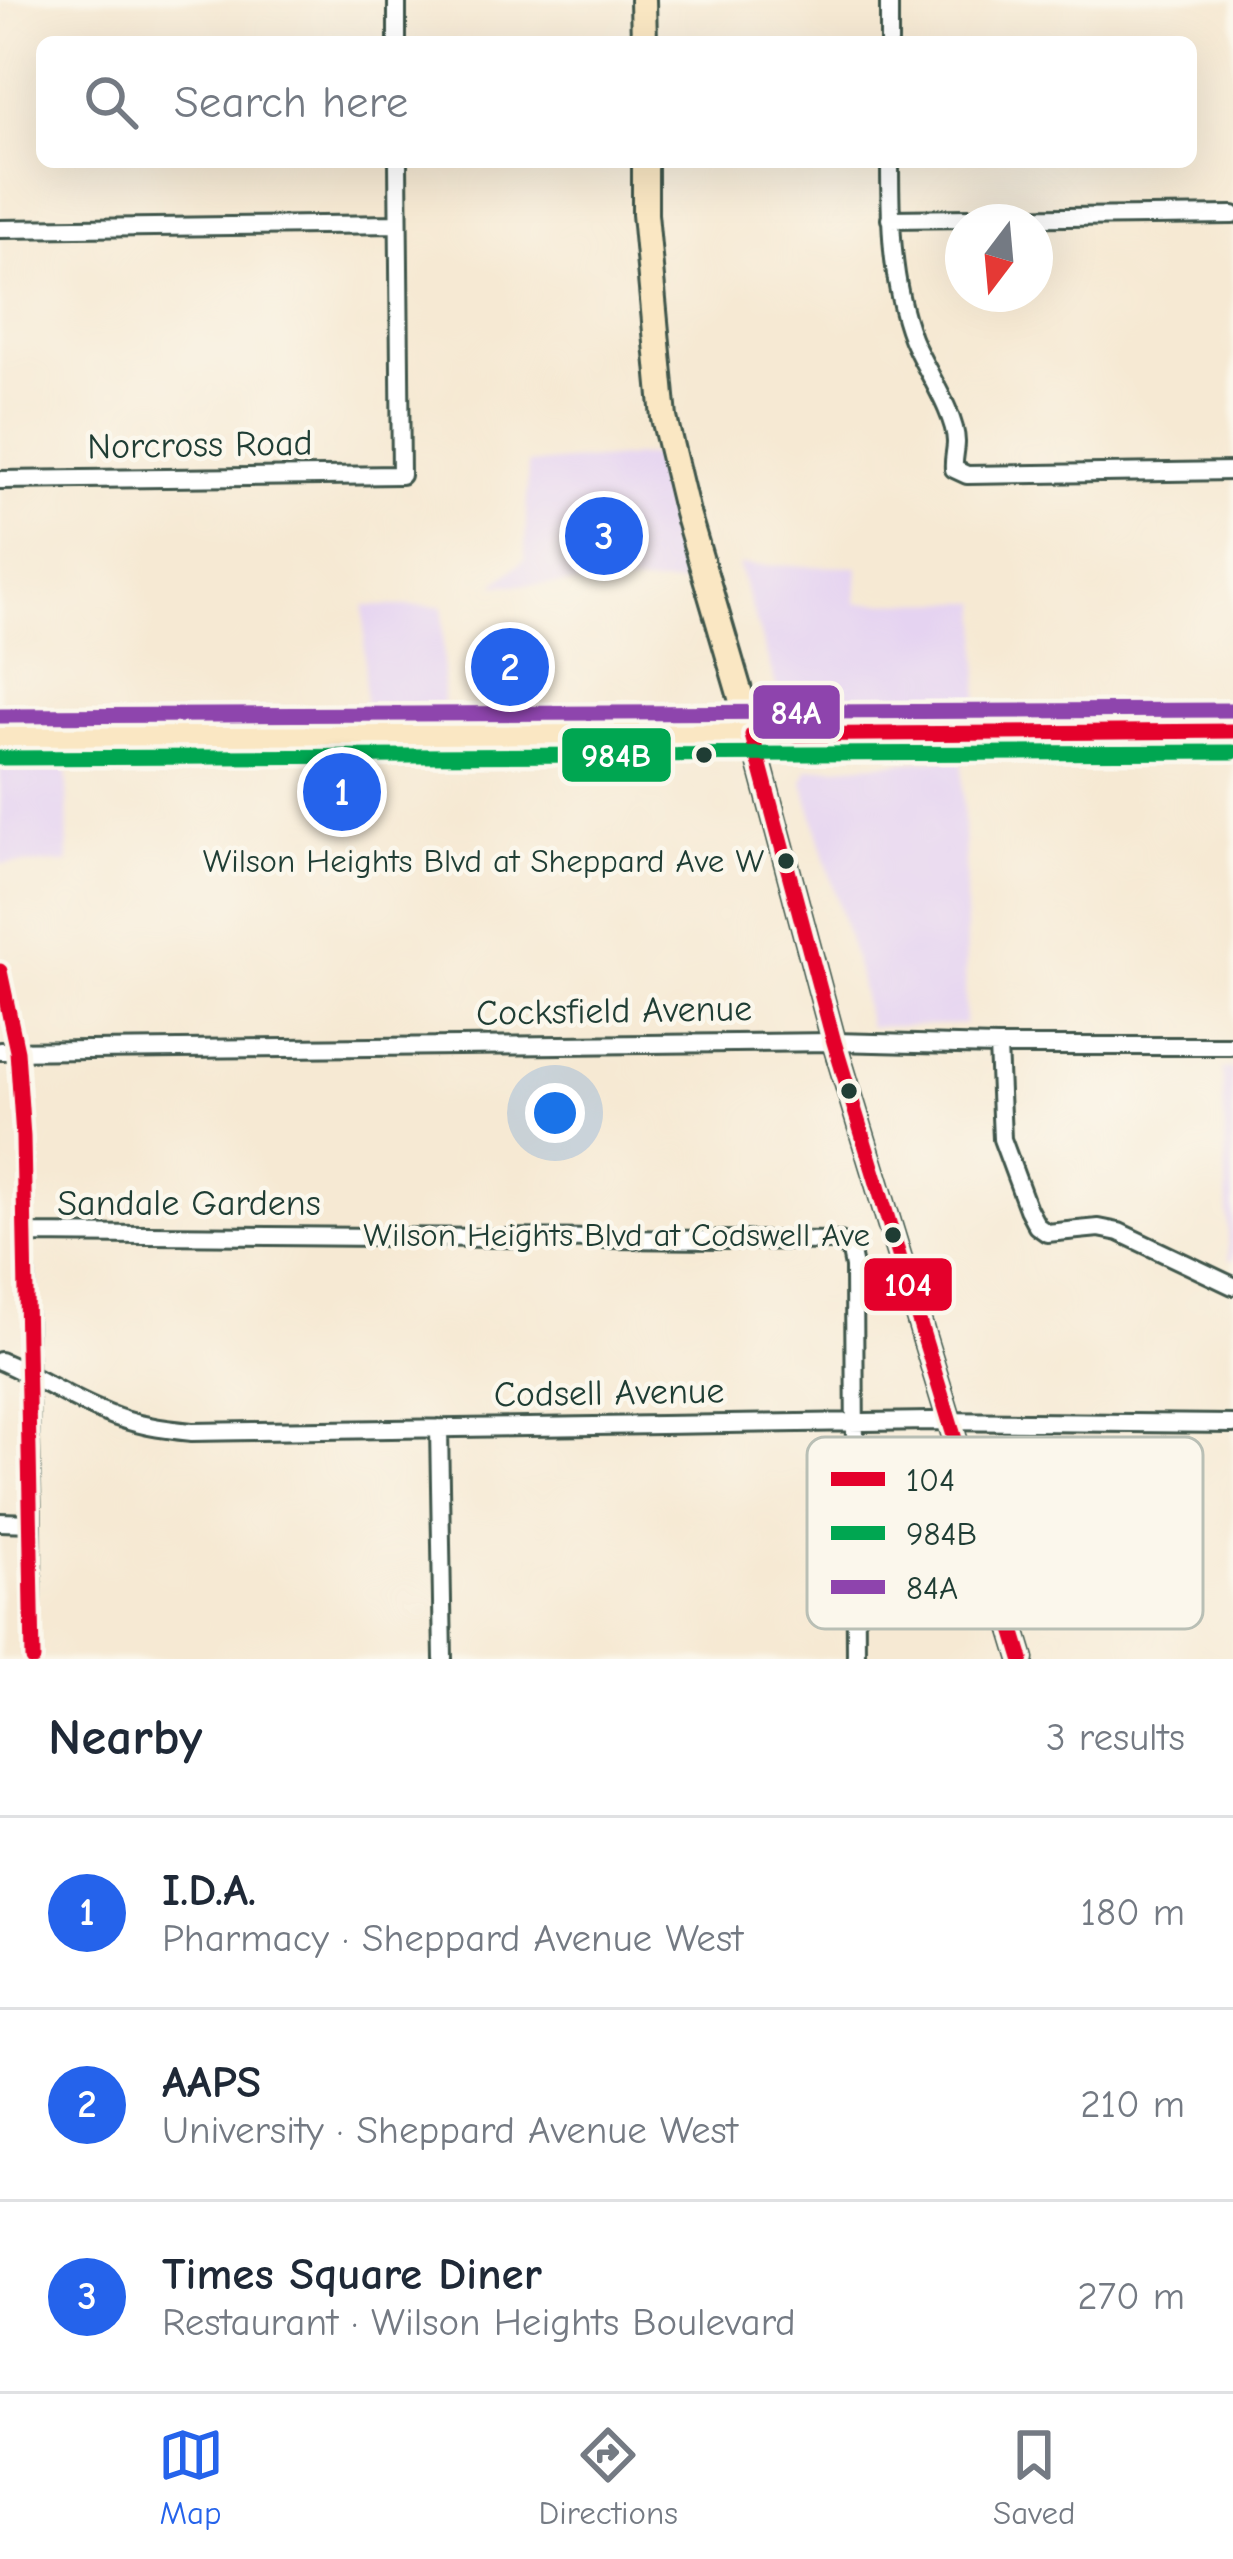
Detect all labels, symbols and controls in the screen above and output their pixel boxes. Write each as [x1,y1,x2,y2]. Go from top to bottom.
search box [36,36,1197,168]
icon: search [78,69,144,135]
text: Search here [174,76,408,128]
north arrow [945,204,1053,312]
street label: Norcross Road [87,423,313,467]
pin: 3 [565,491,643,581]
pin: 2 [471,622,549,712]
line badge: 84A [751,683,842,741]
text: 84A [771,694,821,732]
line badge: 984B [560,726,673,784]
text: 984B [581,737,651,775]
unlabelled marker [693,744,715,766]
pin: 1 [303,747,381,837]
place label: Wilson Heights Blvd at Sheppard Ave W [203,842,764,880]
marker: Wilson Heights Blvd at Sheppard Ave W [775,850,797,872]
street label: Cocksfield Avenue [476,988,752,1034]
unlabelled marker [838,1080,860,1102]
your location [525,1083,585,1143]
street label: Sandale Gardens [57,1183,321,1224]
place label: Wilson Heights Blvd at Codswell Ave [363,1216,870,1254]
marker: Wilson Heights Blvd at Codswell Ave [882,1224,904,1246]
line badge: 104 [862,1256,954,1313]
text: 104 [884,1266,932,1304]
street label: Codsell Avenue [493,1370,725,1416]
legend [807,1437,1203,1629]
text: 104 [906,1461,955,1499]
text: 984B [906,1515,977,1553]
text: 84A [906,1569,958,1607]
text: Nearby [48,1708,202,1767]
text: 3 results [1046,1715,1185,1760]
text: I.D.A. [162,1864,256,1916]
text: 1 [79,1890,95,1935]
text: 180 m [1080,1890,1185,1935]
text: Pharmacy · Sheppard Avenue West [162,1916,743,1961]
text: AAPS [162,2056,261,2108]
text: 2 [77,2082,97,2127]
text: 210 m [1080,2082,1185,2127]
text: University · Sheppard Avenue West [162,2108,738,2153]
text: Times Square Diner [162,2248,542,2300]
text: 3 [77,2274,97,2319]
text: 270 m [1077,2274,1185,2319]
text: Restaurant · Wilson Heights Boulevard [162,2300,796,2345]
tab: Map [158,2422,224,2532]
tab: Directions [539,2422,678,2532]
tab: Saved [993,2422,1075,2532]

